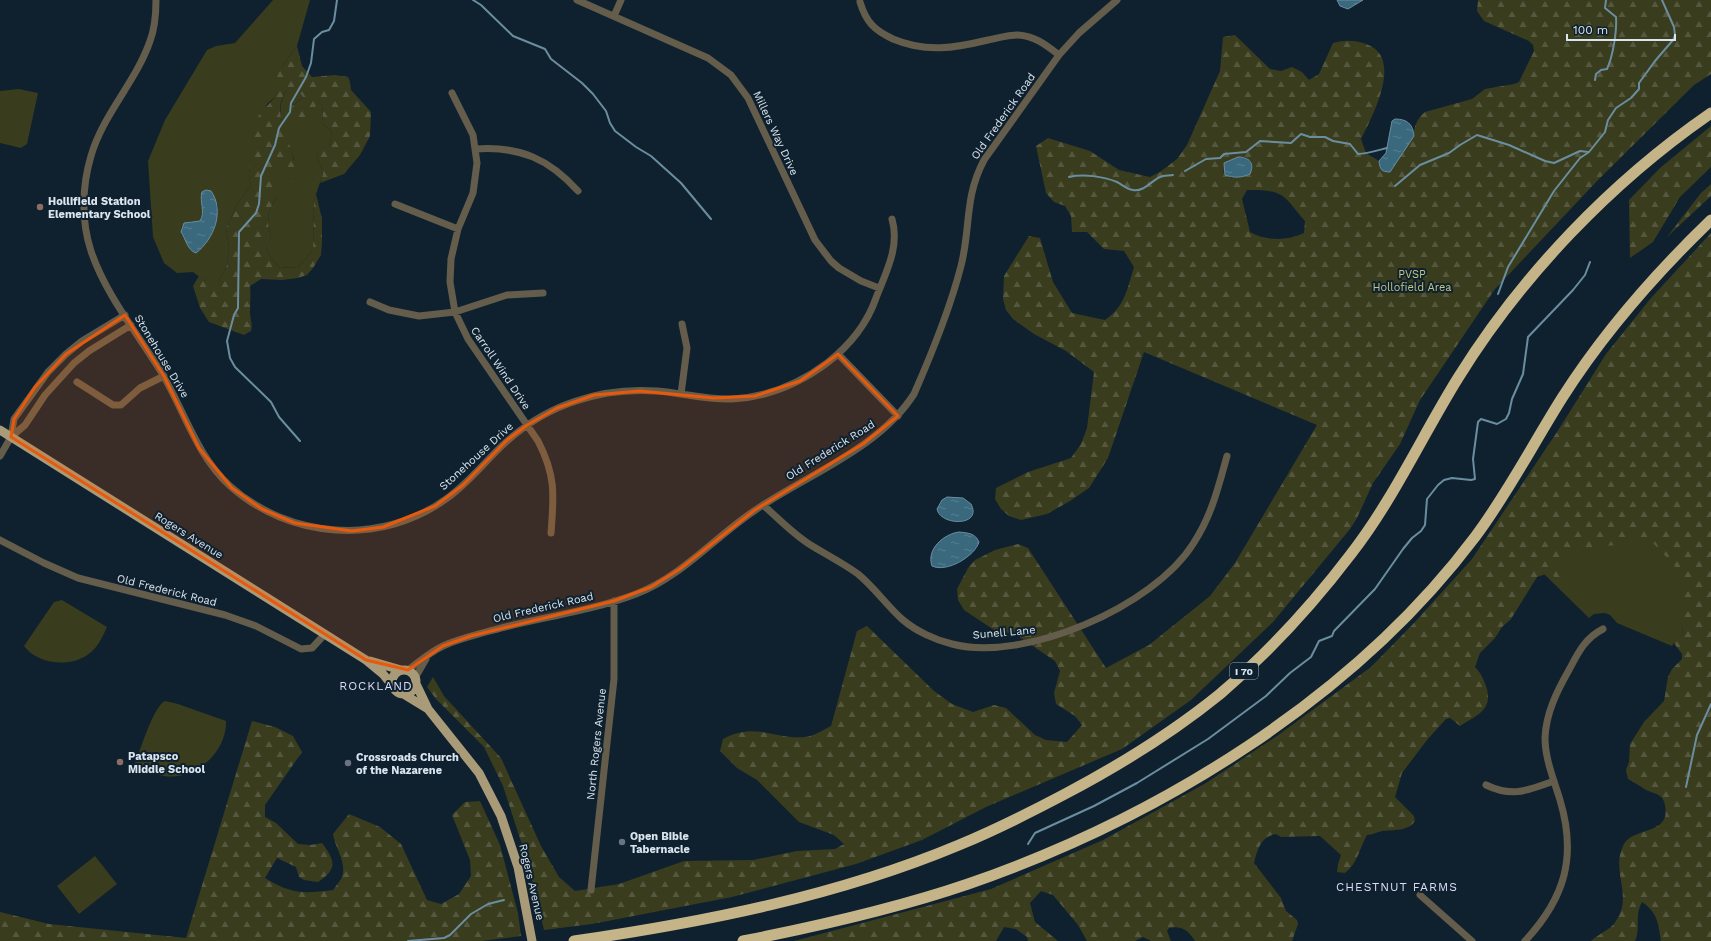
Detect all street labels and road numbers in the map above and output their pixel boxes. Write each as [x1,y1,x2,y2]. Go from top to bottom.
street label: Old Frederick Road [969,71,1038,162]
street label: Millers Way Drive [750,89,801,177]
street label: Stonehouse Drive [132,312,192,400]
street label: Carroll Wind Drive [468,324,533,412]
street label: Old Frederick Road [783,418,877,483]
street label: Stonehouse Drive [437,420,516,493]
street label: Rogers Avenue [152,509,225,562]
street label: Old Frederick Road [116,572,218,609]
street label: Old Frederick Road [492,590,595,625]
street label: Sunell Lane [972,623,1036,642]
road number: I 70 [1230,663,1258,679]
street label: North Rogers Avenue [584,688,609,800]
street label: Rogers Avenue [516,843,547,922]

